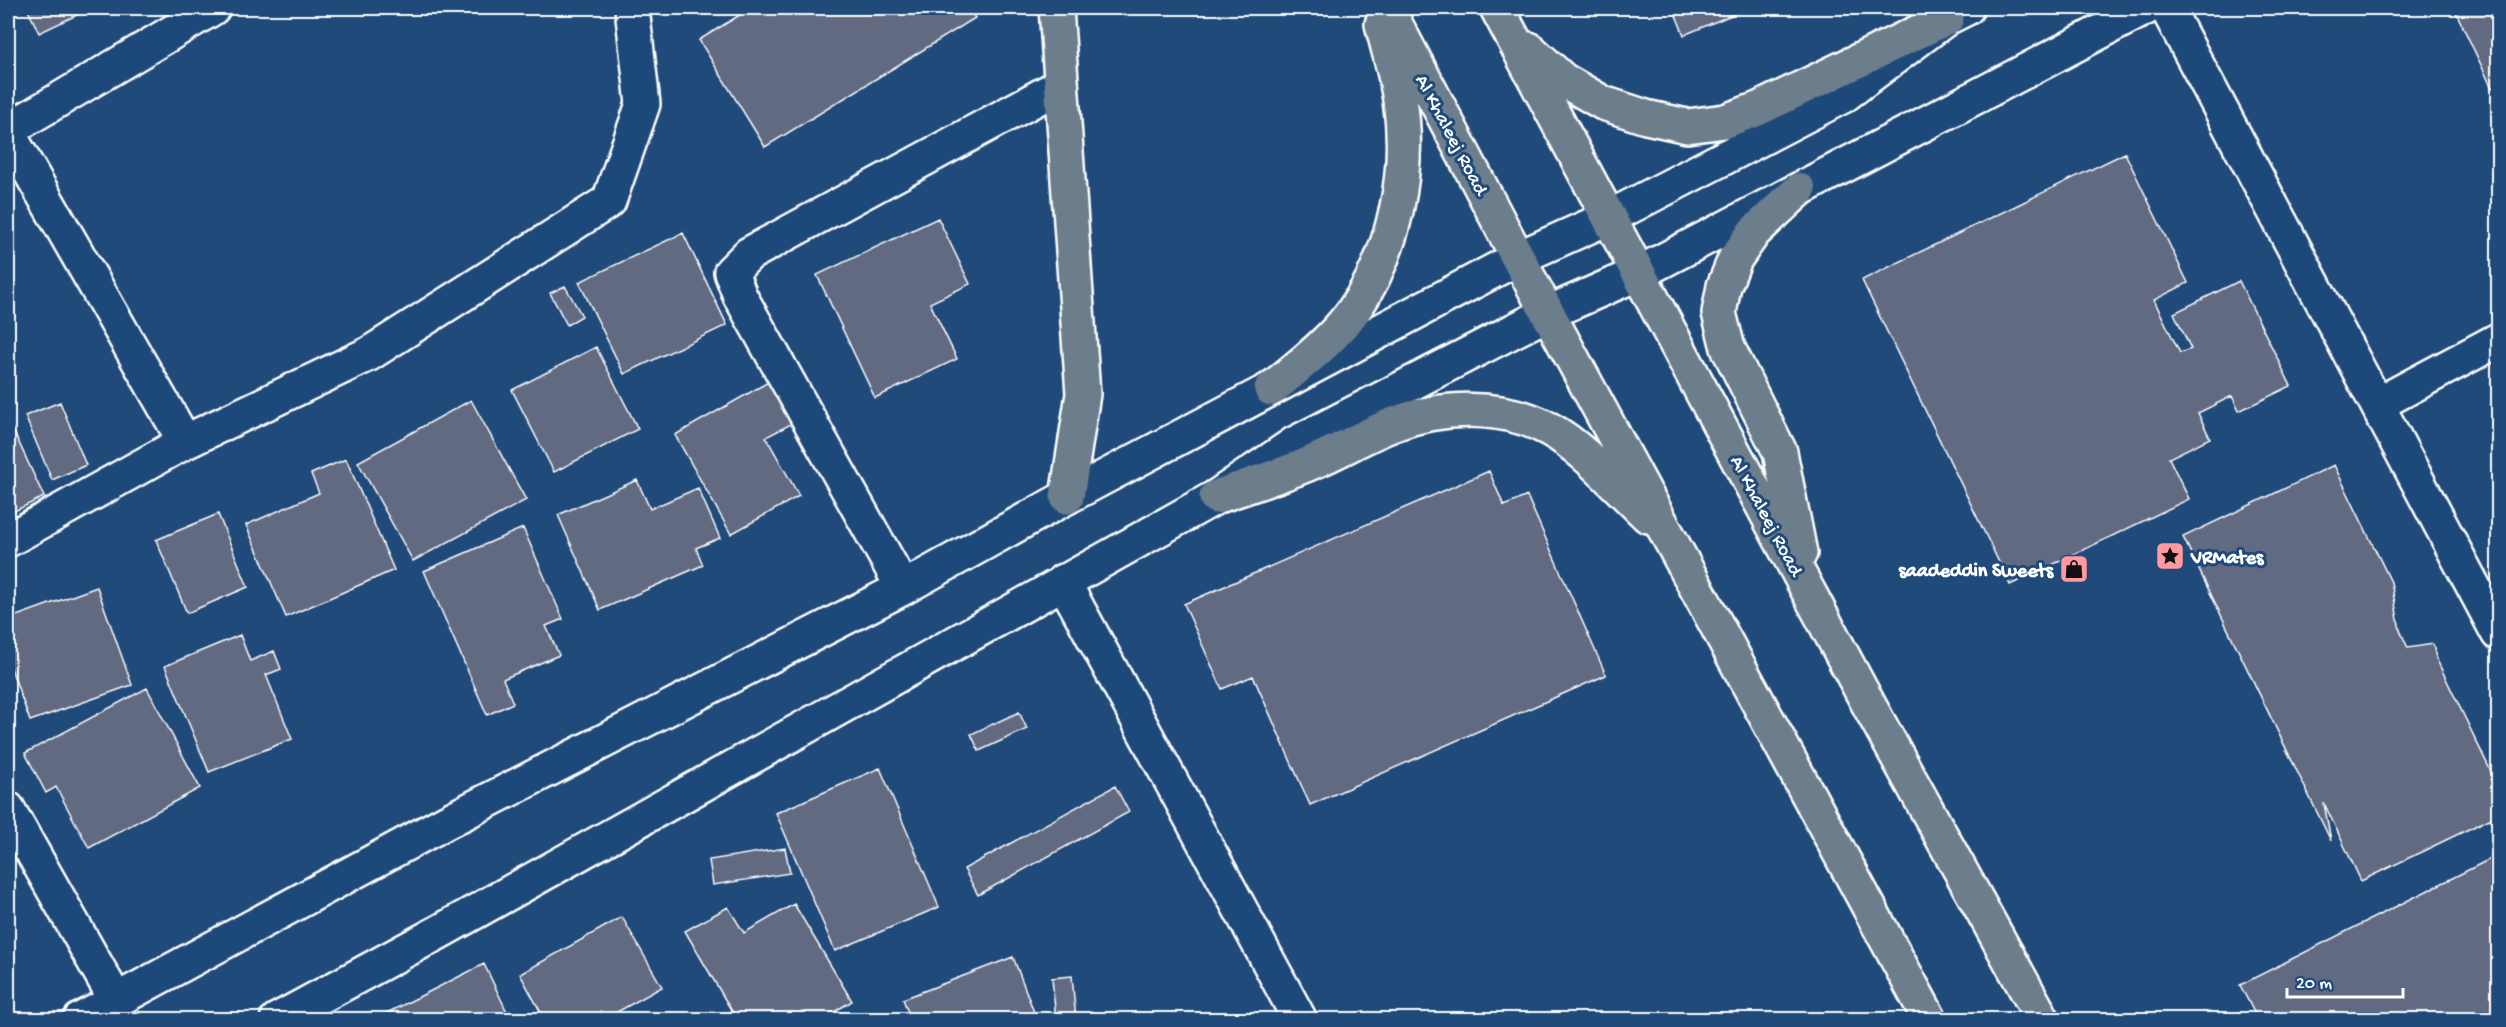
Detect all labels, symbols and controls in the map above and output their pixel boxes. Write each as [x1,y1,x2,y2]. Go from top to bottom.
street label: Al Khaleej Road [1409,71,1492,202]
street label: Al Khaleej Road [1724,452,1807,583]
place icon: VRMates [2154,540,2186,572]
place label: VRMates [2190,548,2265,571]
shop icon: saadeddin Sweets [2058,553,2090,585]
place label: saadeddin Sweets [1898,561,2055,584]
scale bar [2287,961,2402,999]
text: 20 m [2296,974,2332,995]

